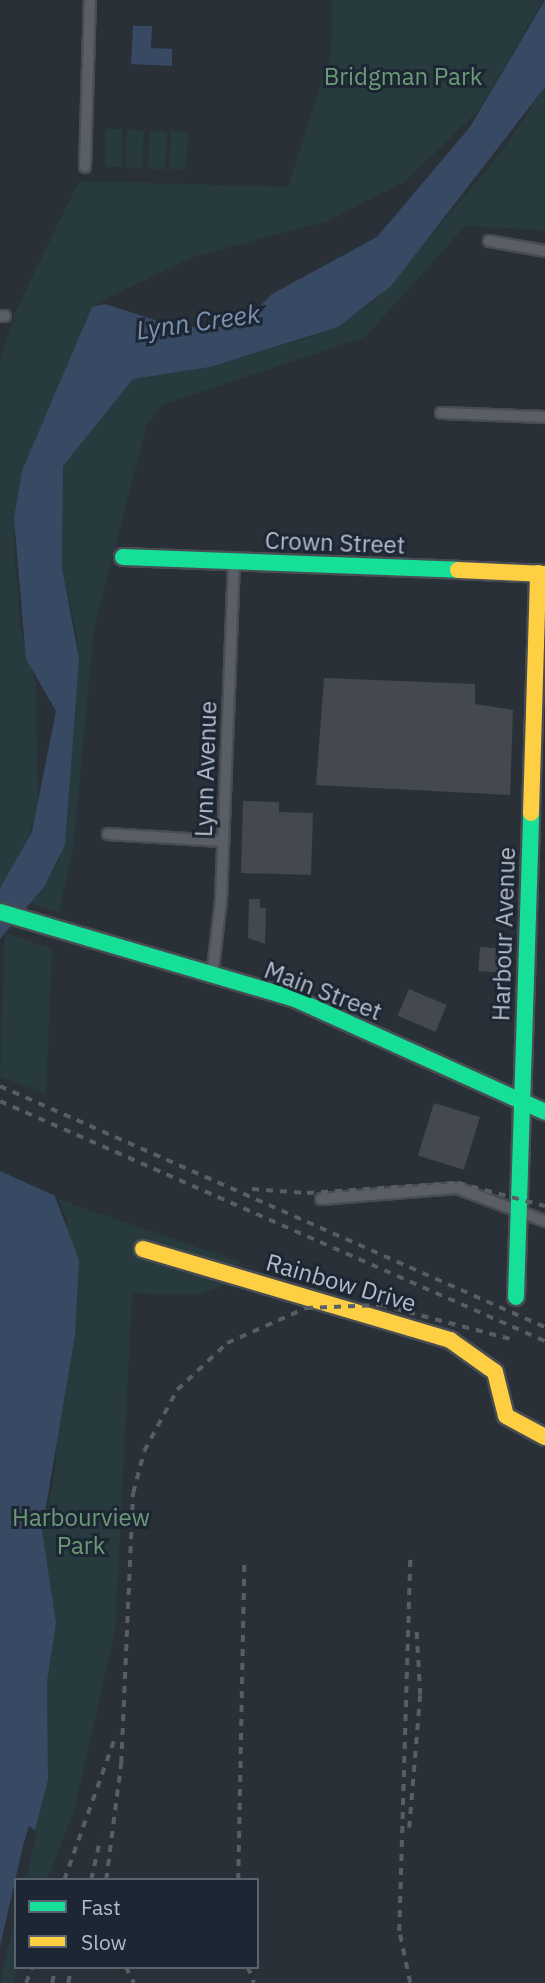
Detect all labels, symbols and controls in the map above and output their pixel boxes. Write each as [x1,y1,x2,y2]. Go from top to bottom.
park label: Bridgman Park [324,63,482,91]
water label: Lynn Creek [134,298,262,346]
street label: Crown Street [264,526,406,560]
street label: Lynn Avenue [189,700,223,838]
street label: Harbour Avenue [487,846,521,1022]
street label: Main Street [260,955,386,1027]
street label: Rainbow Drive [263,1248,419,1318]
park label: Harbourview Park [12,1504,150,1560]
legend [14,1878,259,1969]
text: Fast [81,1893,121,1921]
text: Slow [81,1928,127,1956]

